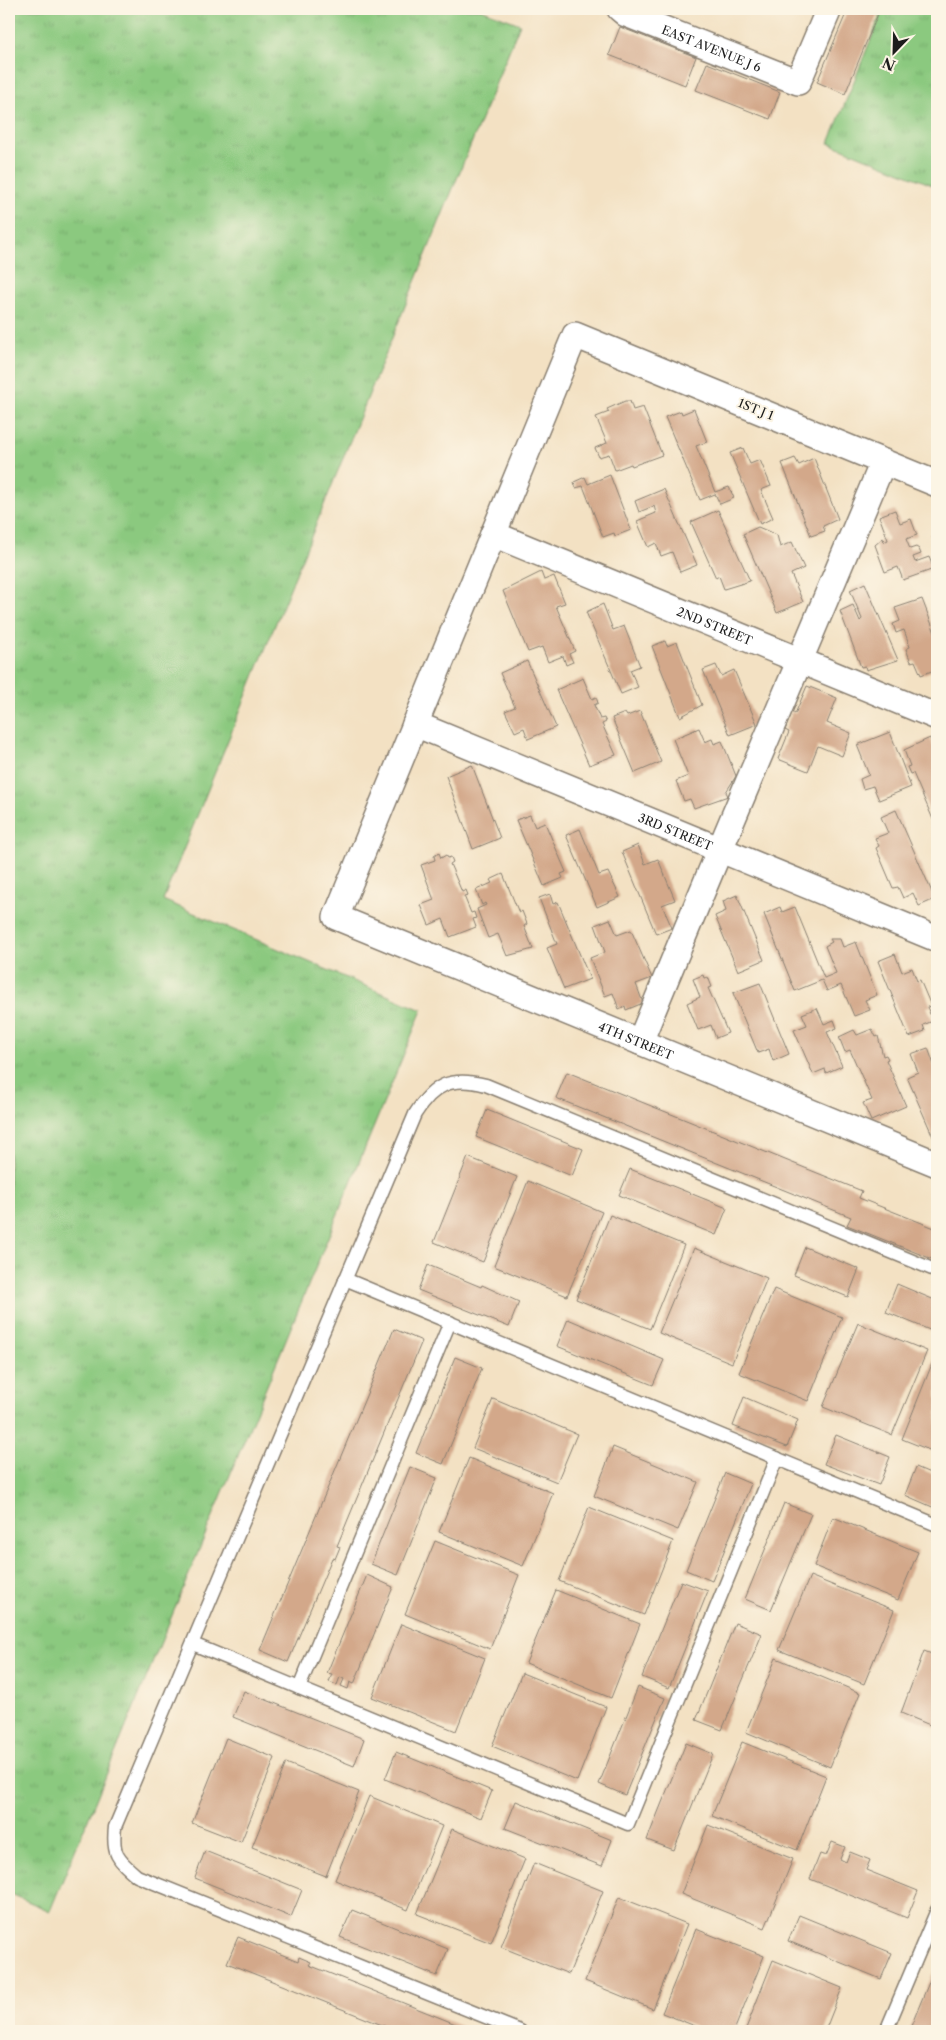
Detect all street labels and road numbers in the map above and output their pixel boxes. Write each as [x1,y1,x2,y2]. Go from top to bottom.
street label: EAST AVENUE J 6 [660,21,764,74]
street label: 1ST J 1 [736,395,776,423]
street label: 2ND STREET [675,603,755,648]
street label: 3RD STREET [636,809,715,853]
street label: 4TH STREET [596,1018,676,1062]

